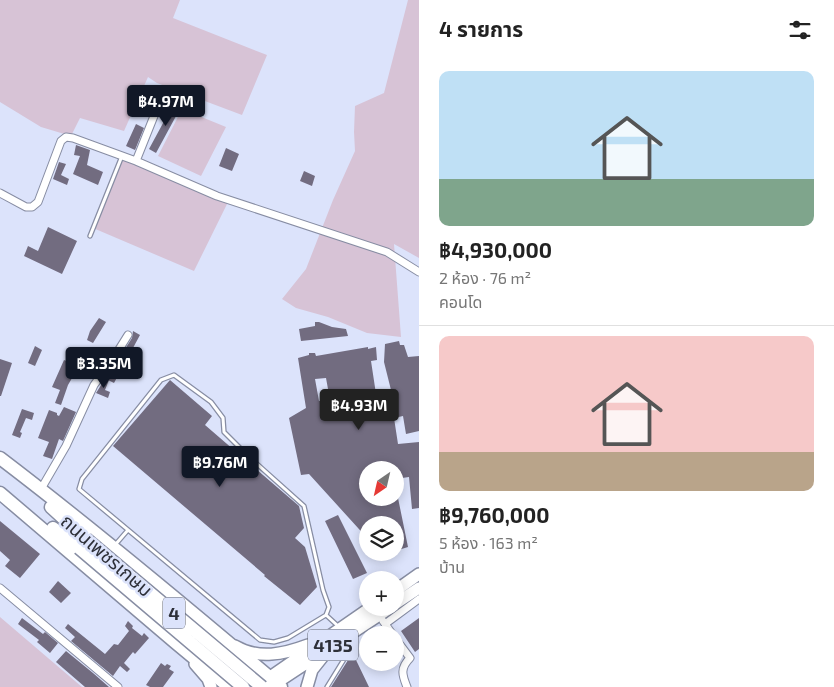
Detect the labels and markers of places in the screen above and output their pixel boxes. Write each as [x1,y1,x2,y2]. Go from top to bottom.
pin: ฿4.97M [125,84,207,127]
pin: ฿3.35M [63,346,145,389]
pin: ฿4.93M [318,388,400,431]
pin: ฿9.76M [179,446,261,488]

